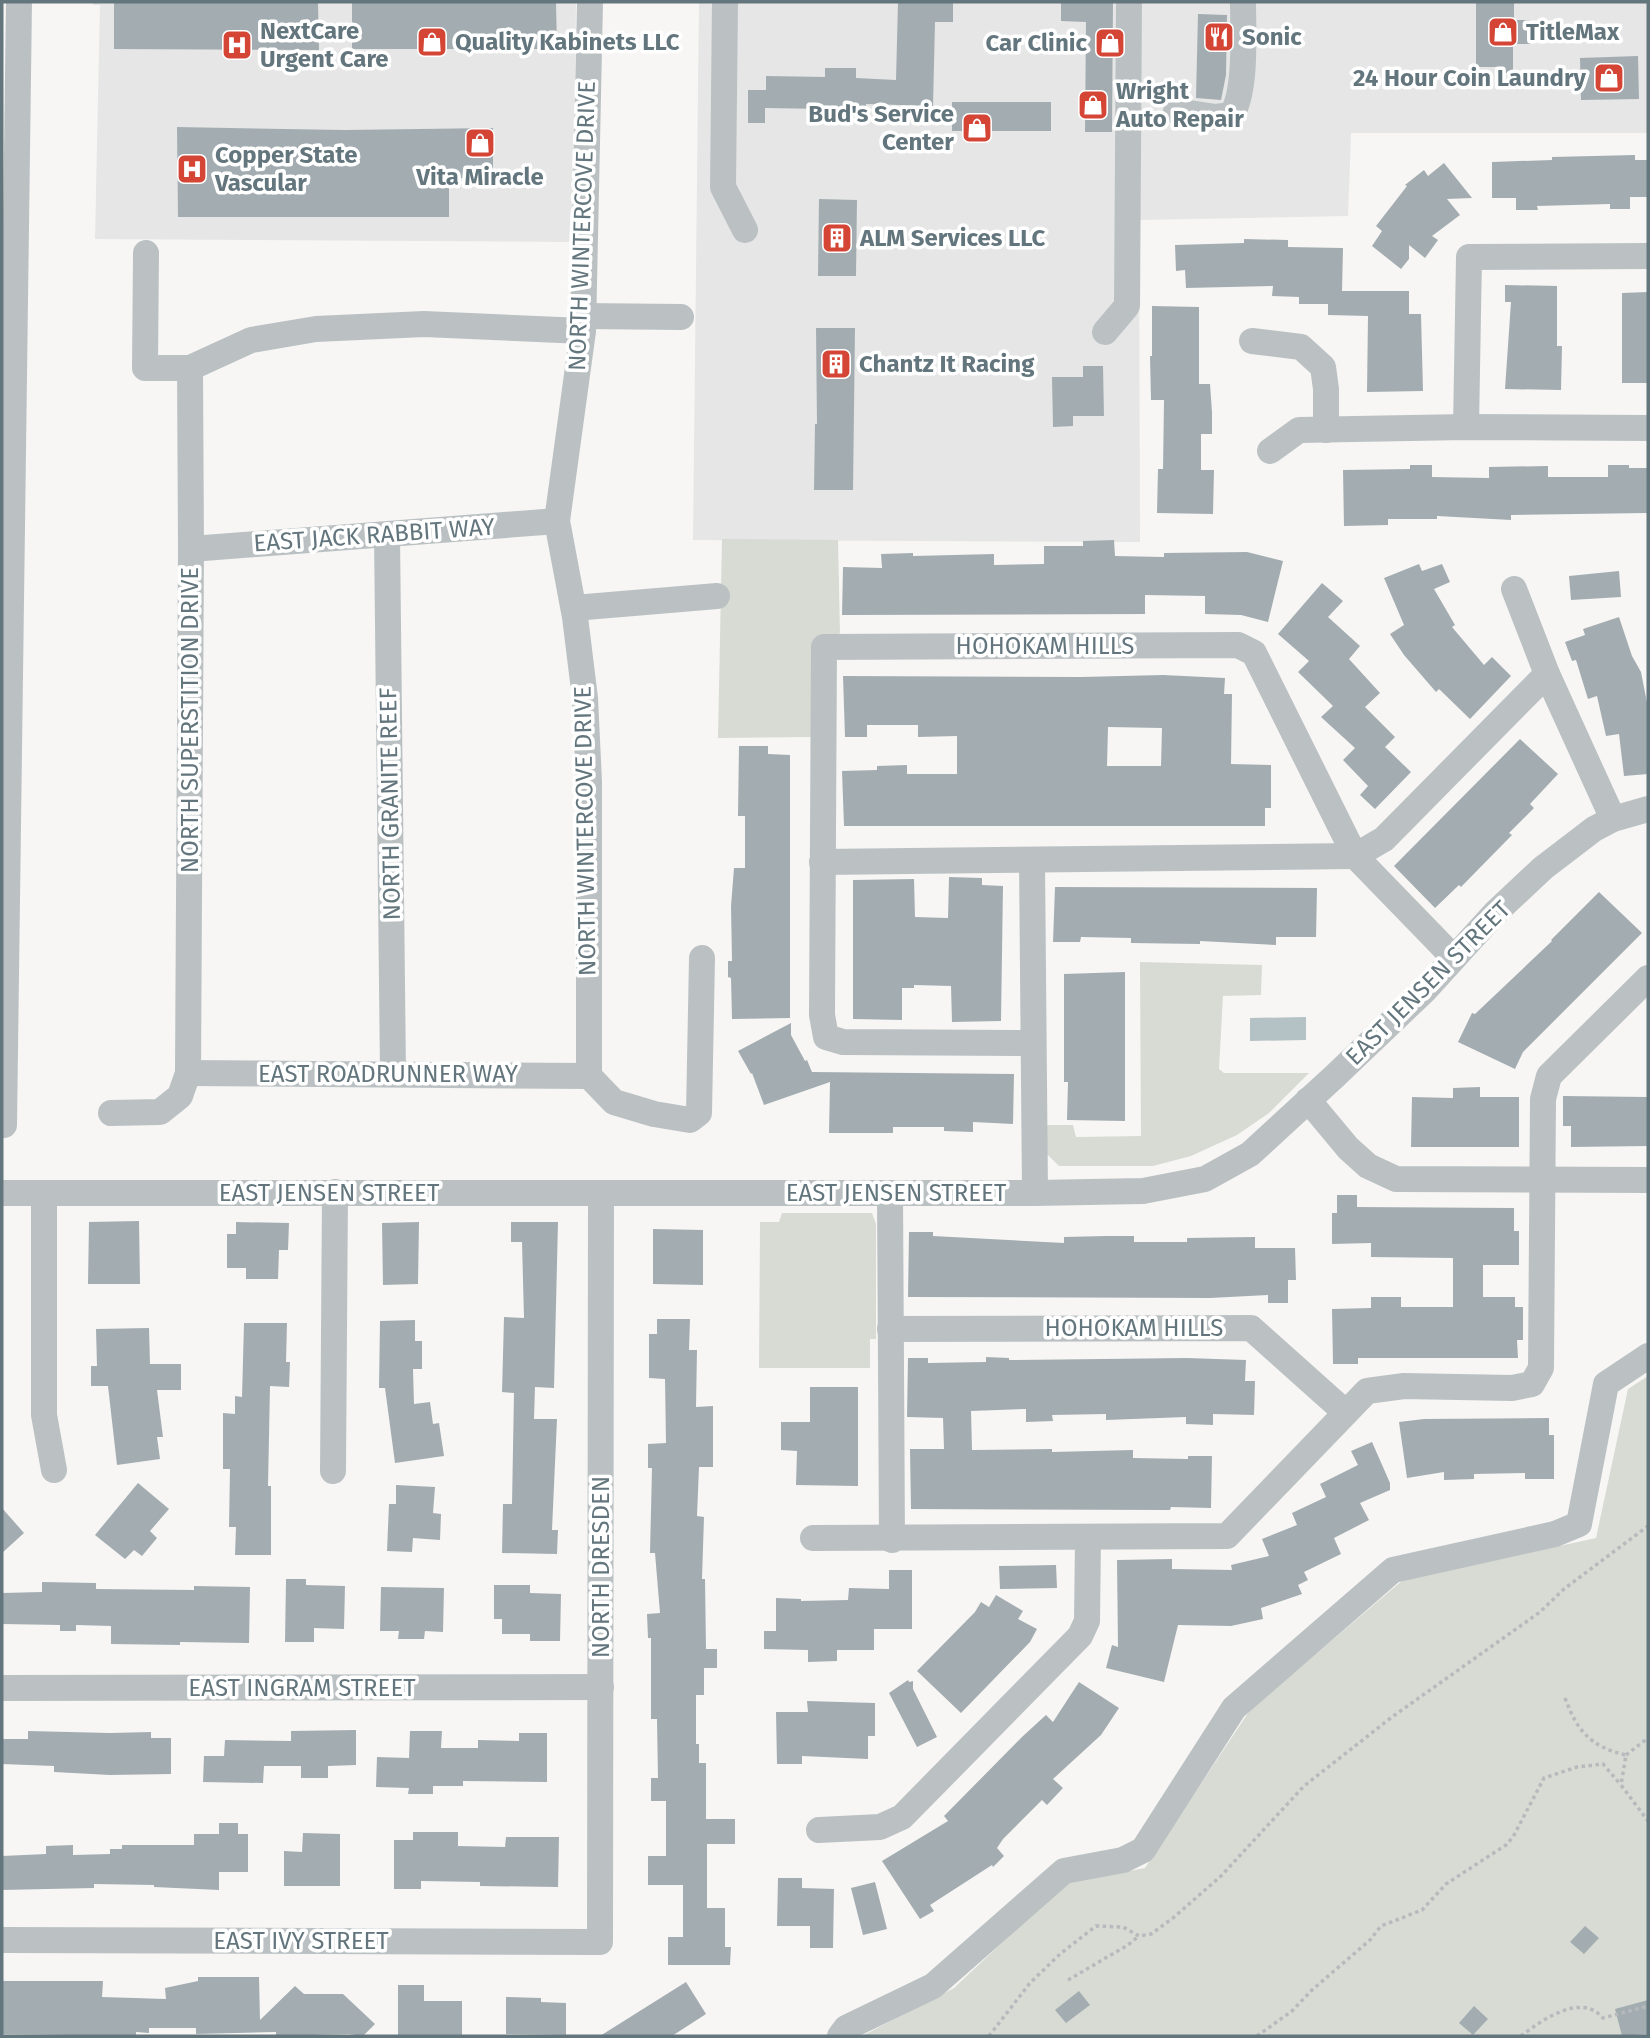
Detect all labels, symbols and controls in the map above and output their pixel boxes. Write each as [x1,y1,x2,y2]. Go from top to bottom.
shop icon: TitleMax [1486,15,1520,49]
place label: NextCare Urgent Care [260,17,389,73]
place label: TitleMax [1526,18,1620,46]
restaurant icon: Sonic [1202,20,1236,54]
place label: Sonic [1242,23,1302,51]
shop icon: Quality Kabinets LLC [415,25,449,59]
shop icon: Car Clinic [1093,26,1127,60]
hospital icon: NextCare Urgent Care [220,28,254,62]
place label: Quality Kabinets LLC [455,28,680,56]
place label: Car Clinic [985,29,1088,57]
shop icon: 24 Hour Coin Laundry [1592,61,1626,95]
place label: 24 Hour Coin Laundry [1353,64,1587,92]
place label: Wright Auto Repair [1115,77,1244,133]
street label: NORTH WINTERCOVE DRIVE [563,80,601,372]
shop icon: Wright Auto Repair [1076,88,1110,122]
place label: Bud's Service Center [808,100,954,156]
shop icon: Bud's Service Center [960,111,994,145]
shop icon: Vita Miracle [463,126,497,160]
place label: Copper State Vascular [214,141,358,197]
hospital icon: Copper State Vascular [175,152,209,186]
place label: Vita Miracle [415,163,544,191]
building icon: ALM Services LLC [820,221,854,255]
place label: ALM Services LLC [859,224,1046,252]
building icon: Chantz It Racing [819,347,853,381]
place label: Chantz It Racing [859,350,1035,378]
street label: EAST JACK RABBIT WAY [253,513,496,557]
street label: NORTH SUPERSTITION DRIVE [176,567,204,873]
street label: HOHOKAM HILLS [956,632,1134,660]
street label: NORTH WINTERCOVE DRIVE [568,686,602,976]
street label: NORTH GRANITE REEF [374,687,406,921]
street label: EAST JENSEN STREET [1340,895,1516,1071]
street label: EAST ROADRUNNER WAY [258,1060,519,1088]
street label: EAST JENSEN STREET [219,1179,440,1207]
street label: EAST JENSEN STREET [786,1179,1007,1207]
street label: HOHOKAM HILLS [1045,1314,1223,1342]
street label: NORTH DRESDEN [587,1476,615,1658]
street label: EAST INGRAM STREET [188,1674,416,1702]
street label: EAST IVY STREET [213,1927,389,1955]

